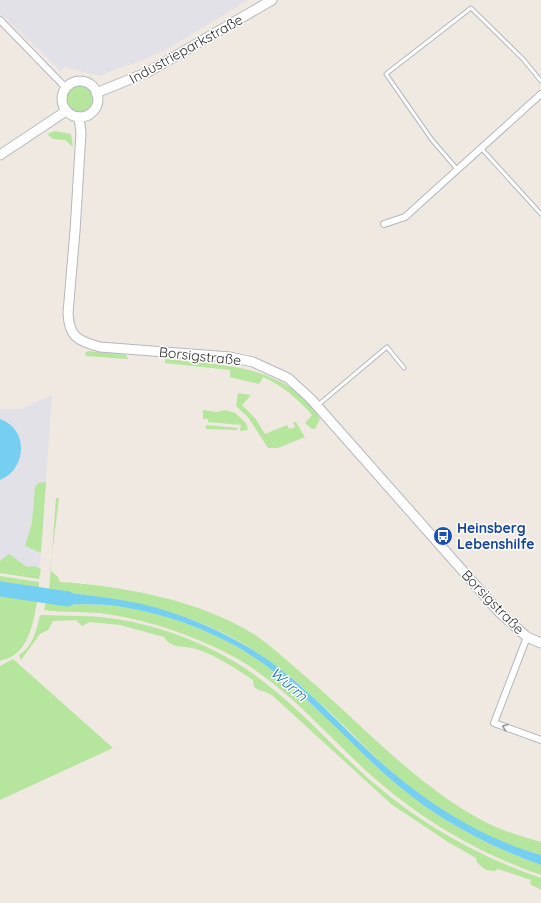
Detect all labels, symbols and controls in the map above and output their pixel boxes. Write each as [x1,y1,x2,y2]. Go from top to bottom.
street label: Industrieparkstraße [126,10,246,88]
street label: Borsigstraße [158,343,242,369]
place label: Heinsberg Lebenshilfe [457,519,535,553]
bus stop icon: Heinsberg Lebenshilfe [432,525,454,547]
street label: Borsigstraße [458,566,528,638]
water label: Wurm [267,663,312,705]
one-way arrow [501,723,508,731]

